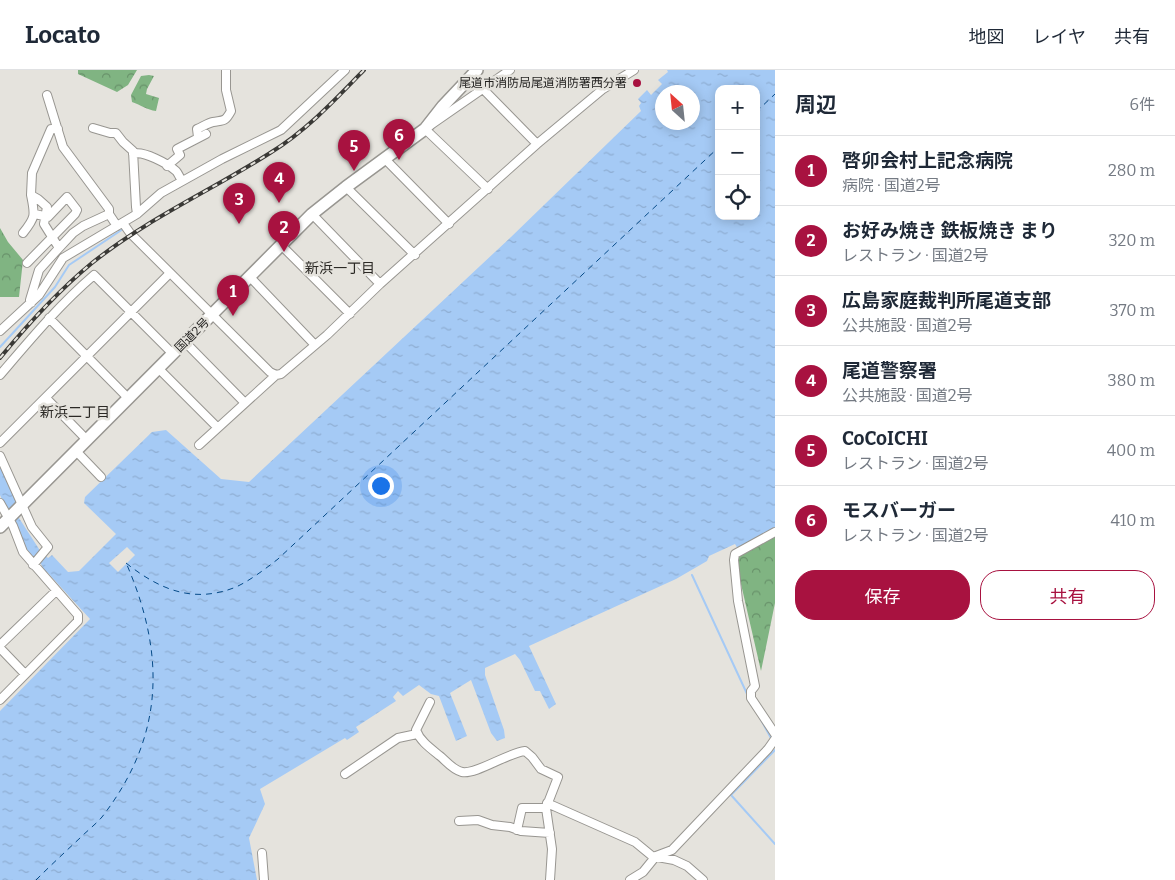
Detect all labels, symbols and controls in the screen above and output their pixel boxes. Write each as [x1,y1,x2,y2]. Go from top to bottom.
text: Locato [25,21,100,49]
text: 地図 [969,26,1005,48]
text: レイヤ [1033,26,1086,48]
text: 共有 [1114,26,1150,48]
place label: 尾道市消防局尾道消防署西分署 [459,76,627,90]
marker: 尾道市消防局尾道消防署西分署 [631,77,643,89]
north arrow [655,85,700,130]
map controls [715,85,760,220]
button: + [715,85,760,130]
text: 周辺 [795,92,837,118]
text: 6件 [1130,95,1155,114]
pin: 6 [383,119,415,160]
pin: 5 [338,130,370,171]
button: − [715,130,760,175]
text: 啓卯会村上記念病院 [842,149,1013,172]
text: 1 [808,161,814,180]
text: 280 m [1108,161,1155,180]
pin: 4 [263,162,295,203]
button: locate [715,175,760,220]
text: 病院 · 国道2号 [842,176,940,195]
pin: 3 [223,183,255,224]
pin: 2 [268,211,300,252]
text: お好み焼き 鉄板焼き まり [842,219,1058,242]
text: 2 [806,231,816,250]
text: 320 m [1108,231,1155,250]
text: レストラン · 国道2号 [842,246,988,265]
district label: 新浜一丁目 [305,260,375,277]
pin: 1 [217,275,249,316]
text: 広島家庭裁判所尾道支部 [842,289,1051,312]
text: 3 [806,301,816,320]
text: 370 m [1109,301,1155,320]
street label: 国道2号 [172,315,212,355]
text: 公共施設 · 国道2号 [842,316,972,335]
text: 尾道警察署 [842,359,937,382]
text: 4 [806,371,816,390]
text: 380 m [1108,371,1155,390]
text: 公共施設 · 国道2号 [842,386,972,405]
district label: 新浜二丁目 [40,404,110,421]
text: CoCoICHI [842,427,928,450]
text: 5 [807,441,815,460]
text: 400 m [1107,441,1155,460]
text: レストラン · 国道2号 [842,454,988,473]
your location [368,473,394,499]
text: モスバーガー [842,499,956,522]
text: 6 [806,511,816,530]
text: 410 m [1110,511,1155,530]
text: レストラン · 国道2号 [842,526,988,545]
button: 保存 [795,570,970,620]
button: 共有 [980,570,1155,620]

